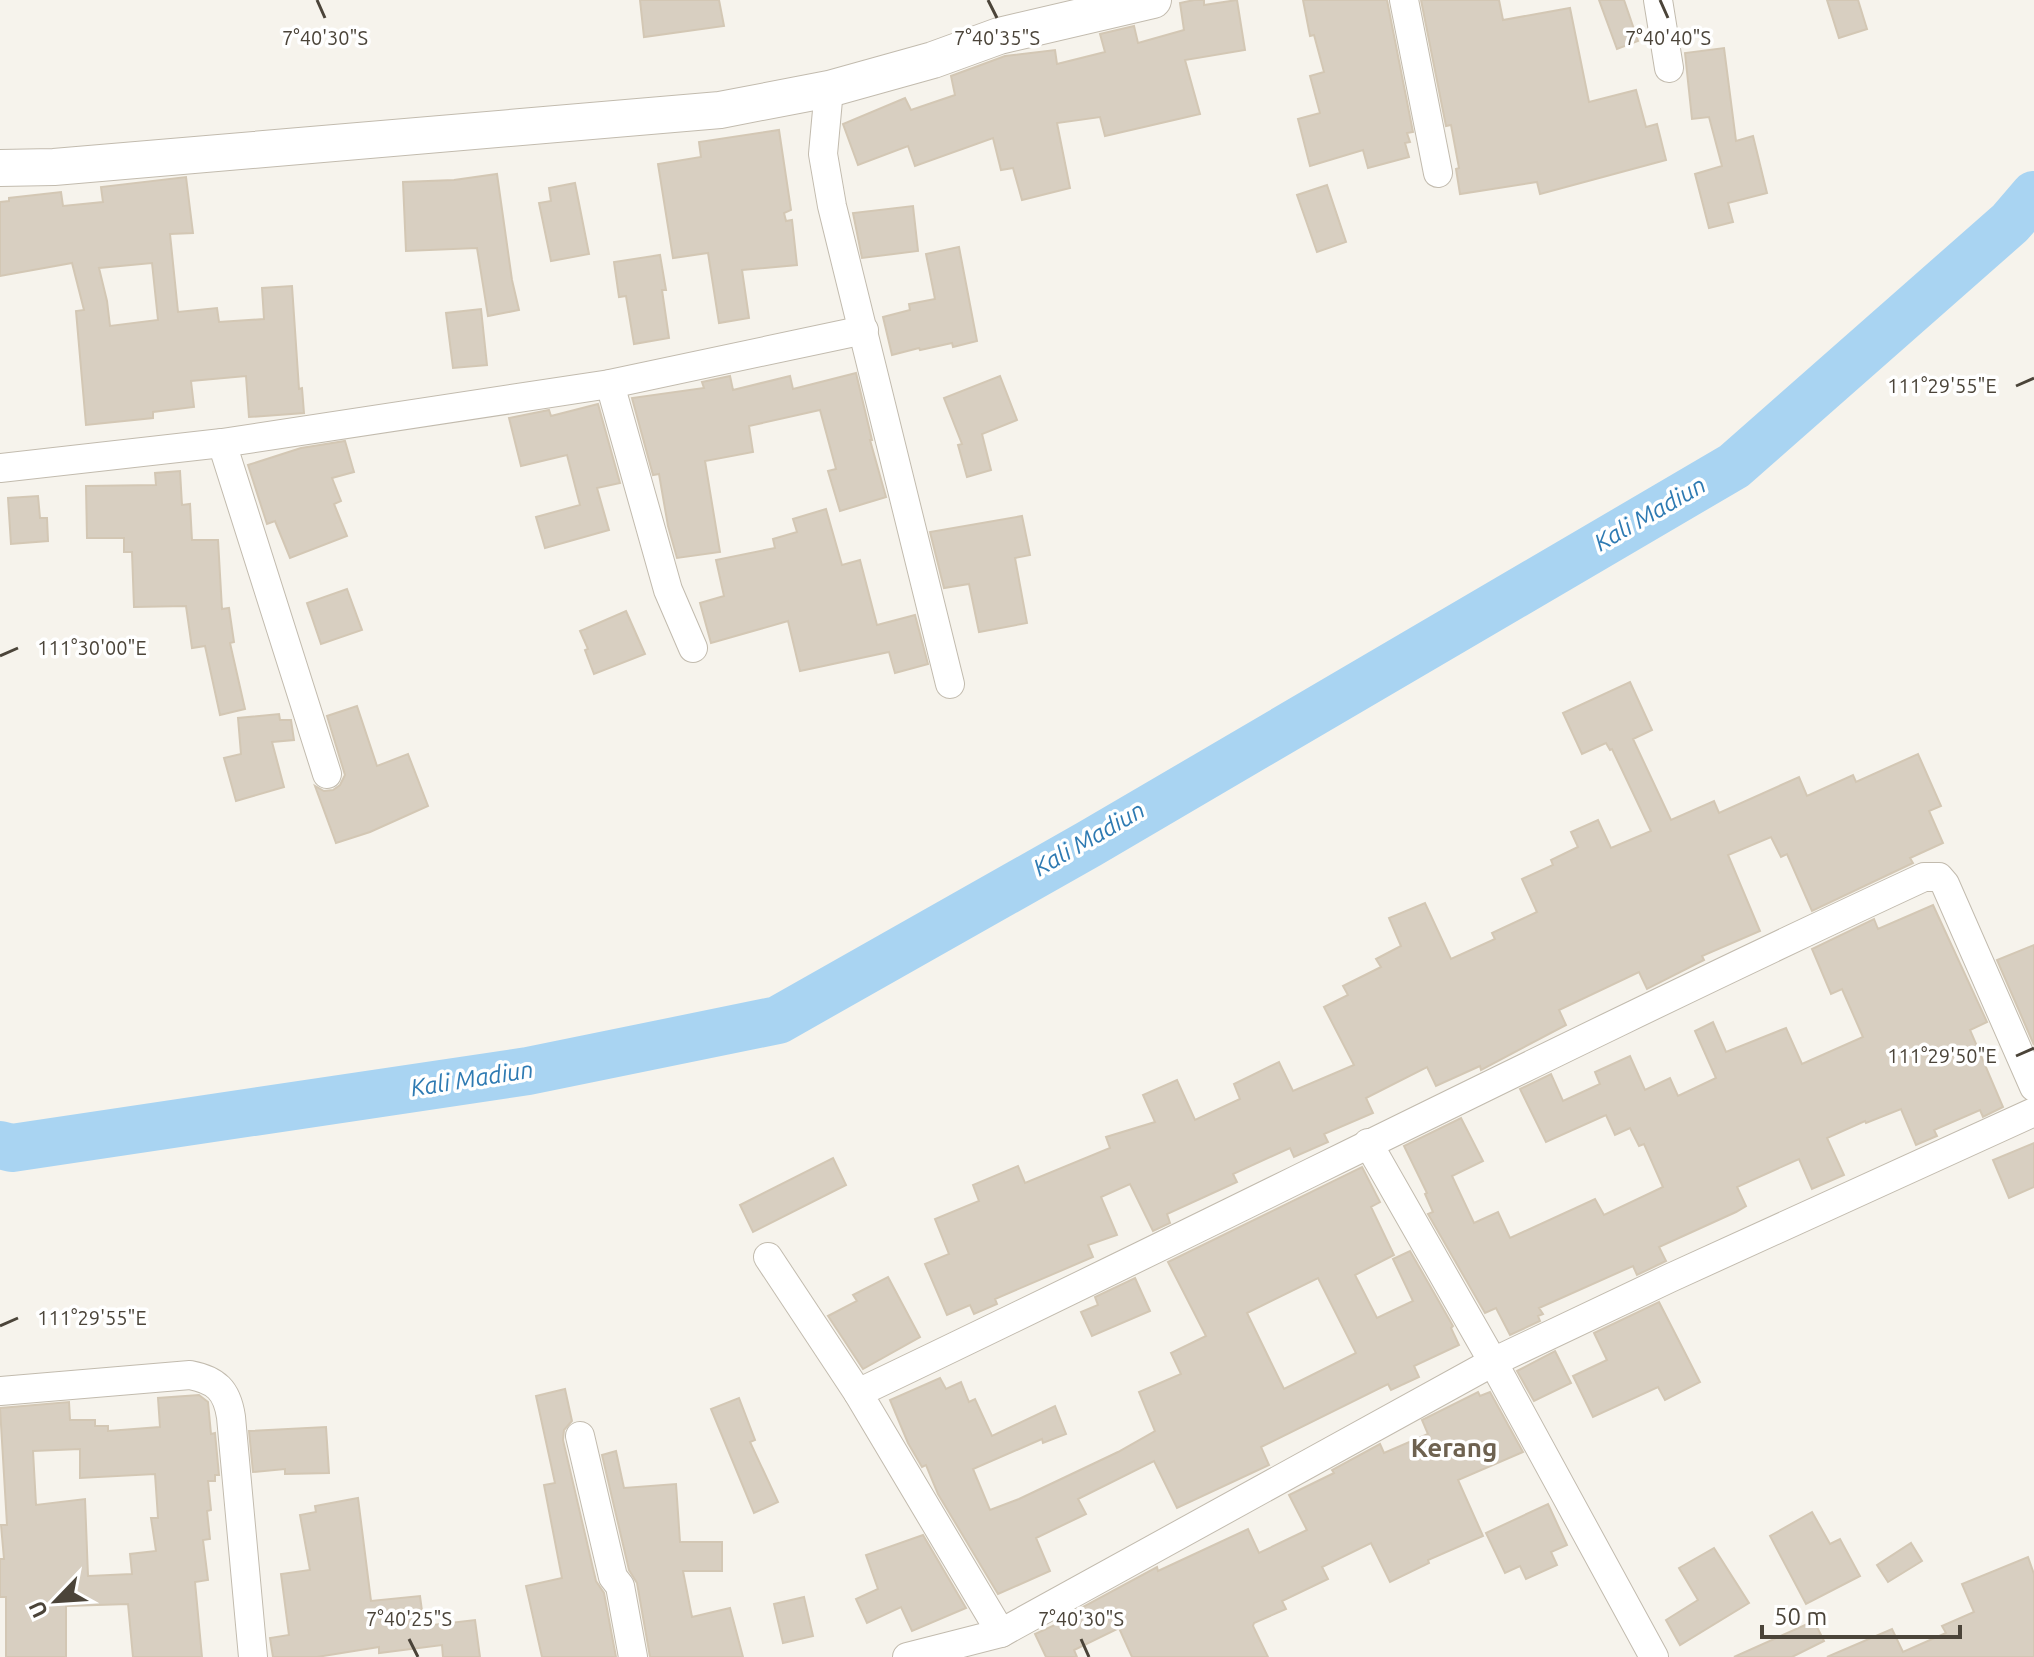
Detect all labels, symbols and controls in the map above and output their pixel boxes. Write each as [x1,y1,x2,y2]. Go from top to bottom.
text: 7°40'30"S [282,26,368,49]
text: 7°40'35"S [954,26,1040,49]
text: 7°40'40"S [1625,26,1711,49]
text: 111°29'55"E [1887,374,1997,397]
water label: Kali Madiun [1589,471,1710,556]
text: 111°30'00"E [37,636,147,659]
water label: Kali Madiun [1028,796,1149,881]
text: 111°29'50"E [1887,1044,1997,1067]
water label: Kali Madiun [408,1055,535,1102]
text: 111°29'55"E [37,1306,147,1329]
district label: Kerang [1411,1433,1497,1462]
north arrow [16,1561,96,1641]
scale bar [1762,1589,1960,1639]
text: U [23,1597,52,1622]
text: 50 m [1774,1603,1827,1630]
text: 7°40'25"S [366,1607,452,1630]
text: 7°40'30"S [1038,1607,1124,1630]

